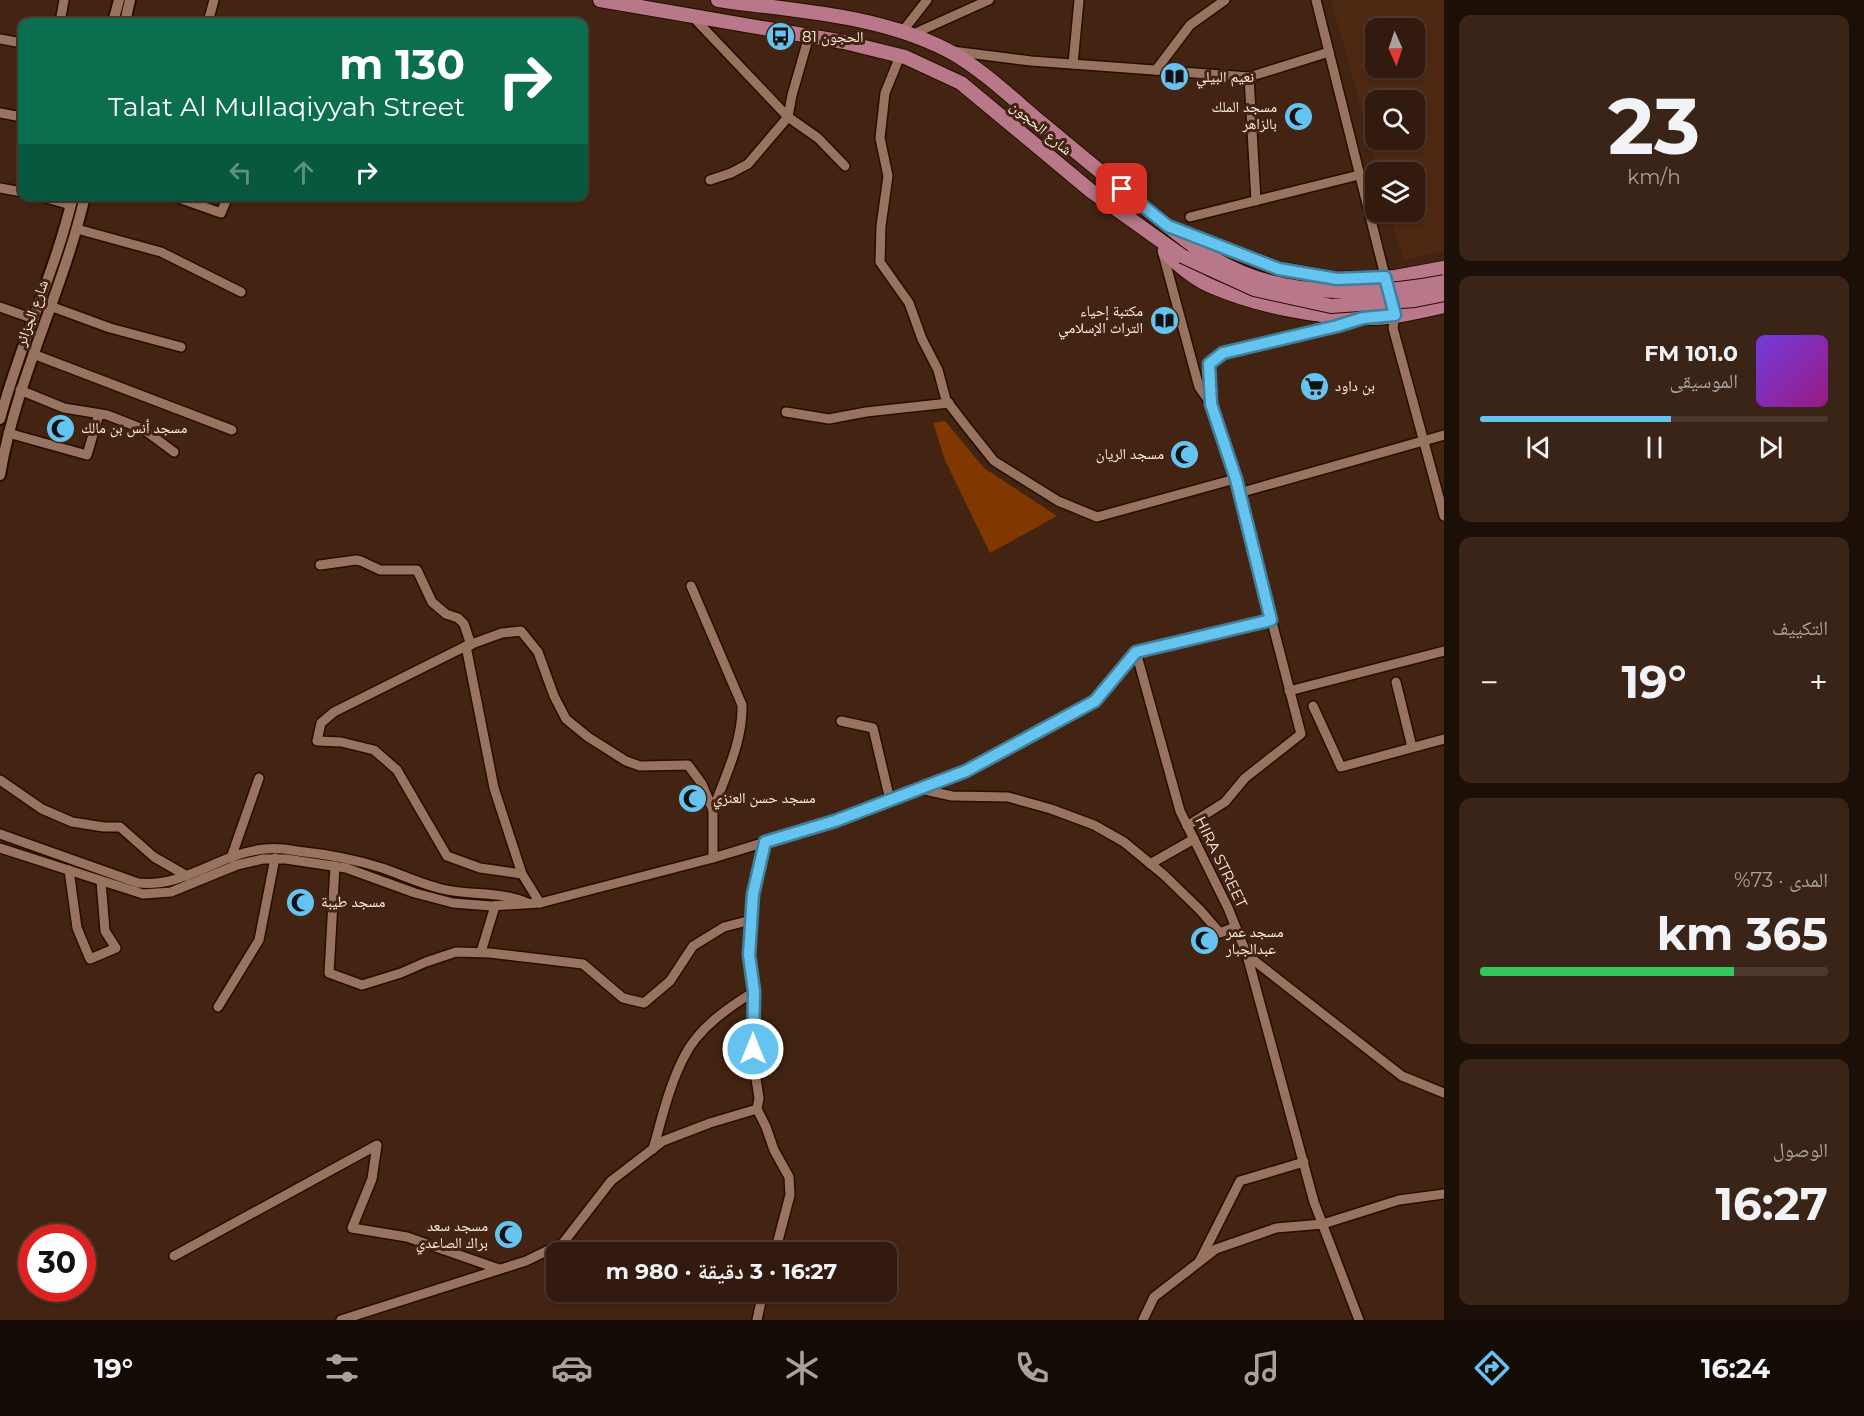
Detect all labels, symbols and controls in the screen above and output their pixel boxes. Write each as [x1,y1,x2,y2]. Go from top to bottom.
north arrow [1365,18,1425,78]
map controls [1365,18,1425,222]
bus stop icon: الحجون 81 [765,21,797,53]
place label: الحجون 81 [802,27,863,47]
text: 130 m [339,38,465,90]
icon: right [486,42,564,120]
library icon: نعيم البيلي [1159,61,1191,93]
place label: نعيم البيلي [1196,67,1254,89]
text: 23 [1608,78,1700,174]
text: Talat Al Mullaqiyyah Street [108,90,465,123]
button: search [1365,90,1425,150]
street label: شارع الحجون [1006,96,1076,160]
place label: مسجد الملك بالزاهر [1212,97,1277,133]
mosque icon: مسجد الملك بالزاهر [1282,100,1314,132]
icon: left [224,156,257,189]
icon: ahead [287,156,320,189]
icon: right [350,156,383,189]
button: layers [1365,162,1425,222]
pin [1096,163,1147,214]
text: km/h [1627,165,1681,189]
icon: arrive [1105,172,1138,205]
street label: شارع الجزائر [10,277,53,350]
place label: مكتبة إحياء التراث الإسلامي [1058,301,1143,340]
library icon: مكتبة إحياء التراث الإسلامي [1148,304,1180,336]
text: 101.0 FM [1644,340,1738,367]
text: الموسيقى [1670,369,1738,393]
supermarket icon: بن داود [1298,370,1330,402]
place label: بن داود [1335,376,1375,396]
mosque icon: مسجد أنس بن مالك [44,412,76,444]
place label: مسجد أنس بن مالك [81,418,188,438]
icon: previous [1522,431,1555,464]
icon: pause [1638,431,1671,464]
icon: next [1754,431,1787,464]
mosque icon: مسجد الريان [1169,438,1201,470]
place label: مسجد الريان [1096,444,1164,464]
text: التكييف [1772,616,1828,640]
text: 19° [1621,654,1687,709]
text: − [1480,662,1499,702]
text: + [1809,662,1828,702]
mosque icon: مسجد حسن العنزي [676,782,708,814]
place label: مسجد حسن العنزي [713,788,816,810]
street label: HIRA STREET [1191,813,1252,911]
text: المدى · 73% [1734,868,1828,892]
mosque icon: مسجد طيبة [284,886,316,918]
place label: مسجد طيبة [321,892,385,911]
text: 365 km [1657,906,1828,961]
place label: مسجد عمر عبدالجبار [1225,922,1284,958]
mosque icon: مسجد عمر عبدالجبار [1189,925,1221,957]
position arrow [721,1017,785,1081]
text: الوصول [1773,1138,1828,1162]
text: 16:27 [1715,1176,1828,1231]
place label: مسجد سعد براك الصاعدي [416,1216,488,1255]
mosque icon: مسجد سعد براك الصاعدي [493,1219,525,1251]
speed limit sign: 30 [18,1224,96,1302]
text: 16:27 · 3 دقيقة · 980 m [606,1258,837,1285]
icon: filters [321,1347,363,1389]
icon: car [551,1347,593,1389]
icon: climate [781,1347,823,1389]
icon: phone [1011,1347,1053,1389]
icon: music [1241,1347,1283,1389]
icon: directions [1471,1347,1513,1389]
text: 19° [94,1352,133,1385]
text: 16:24 [1701,1352,1770,1385]

